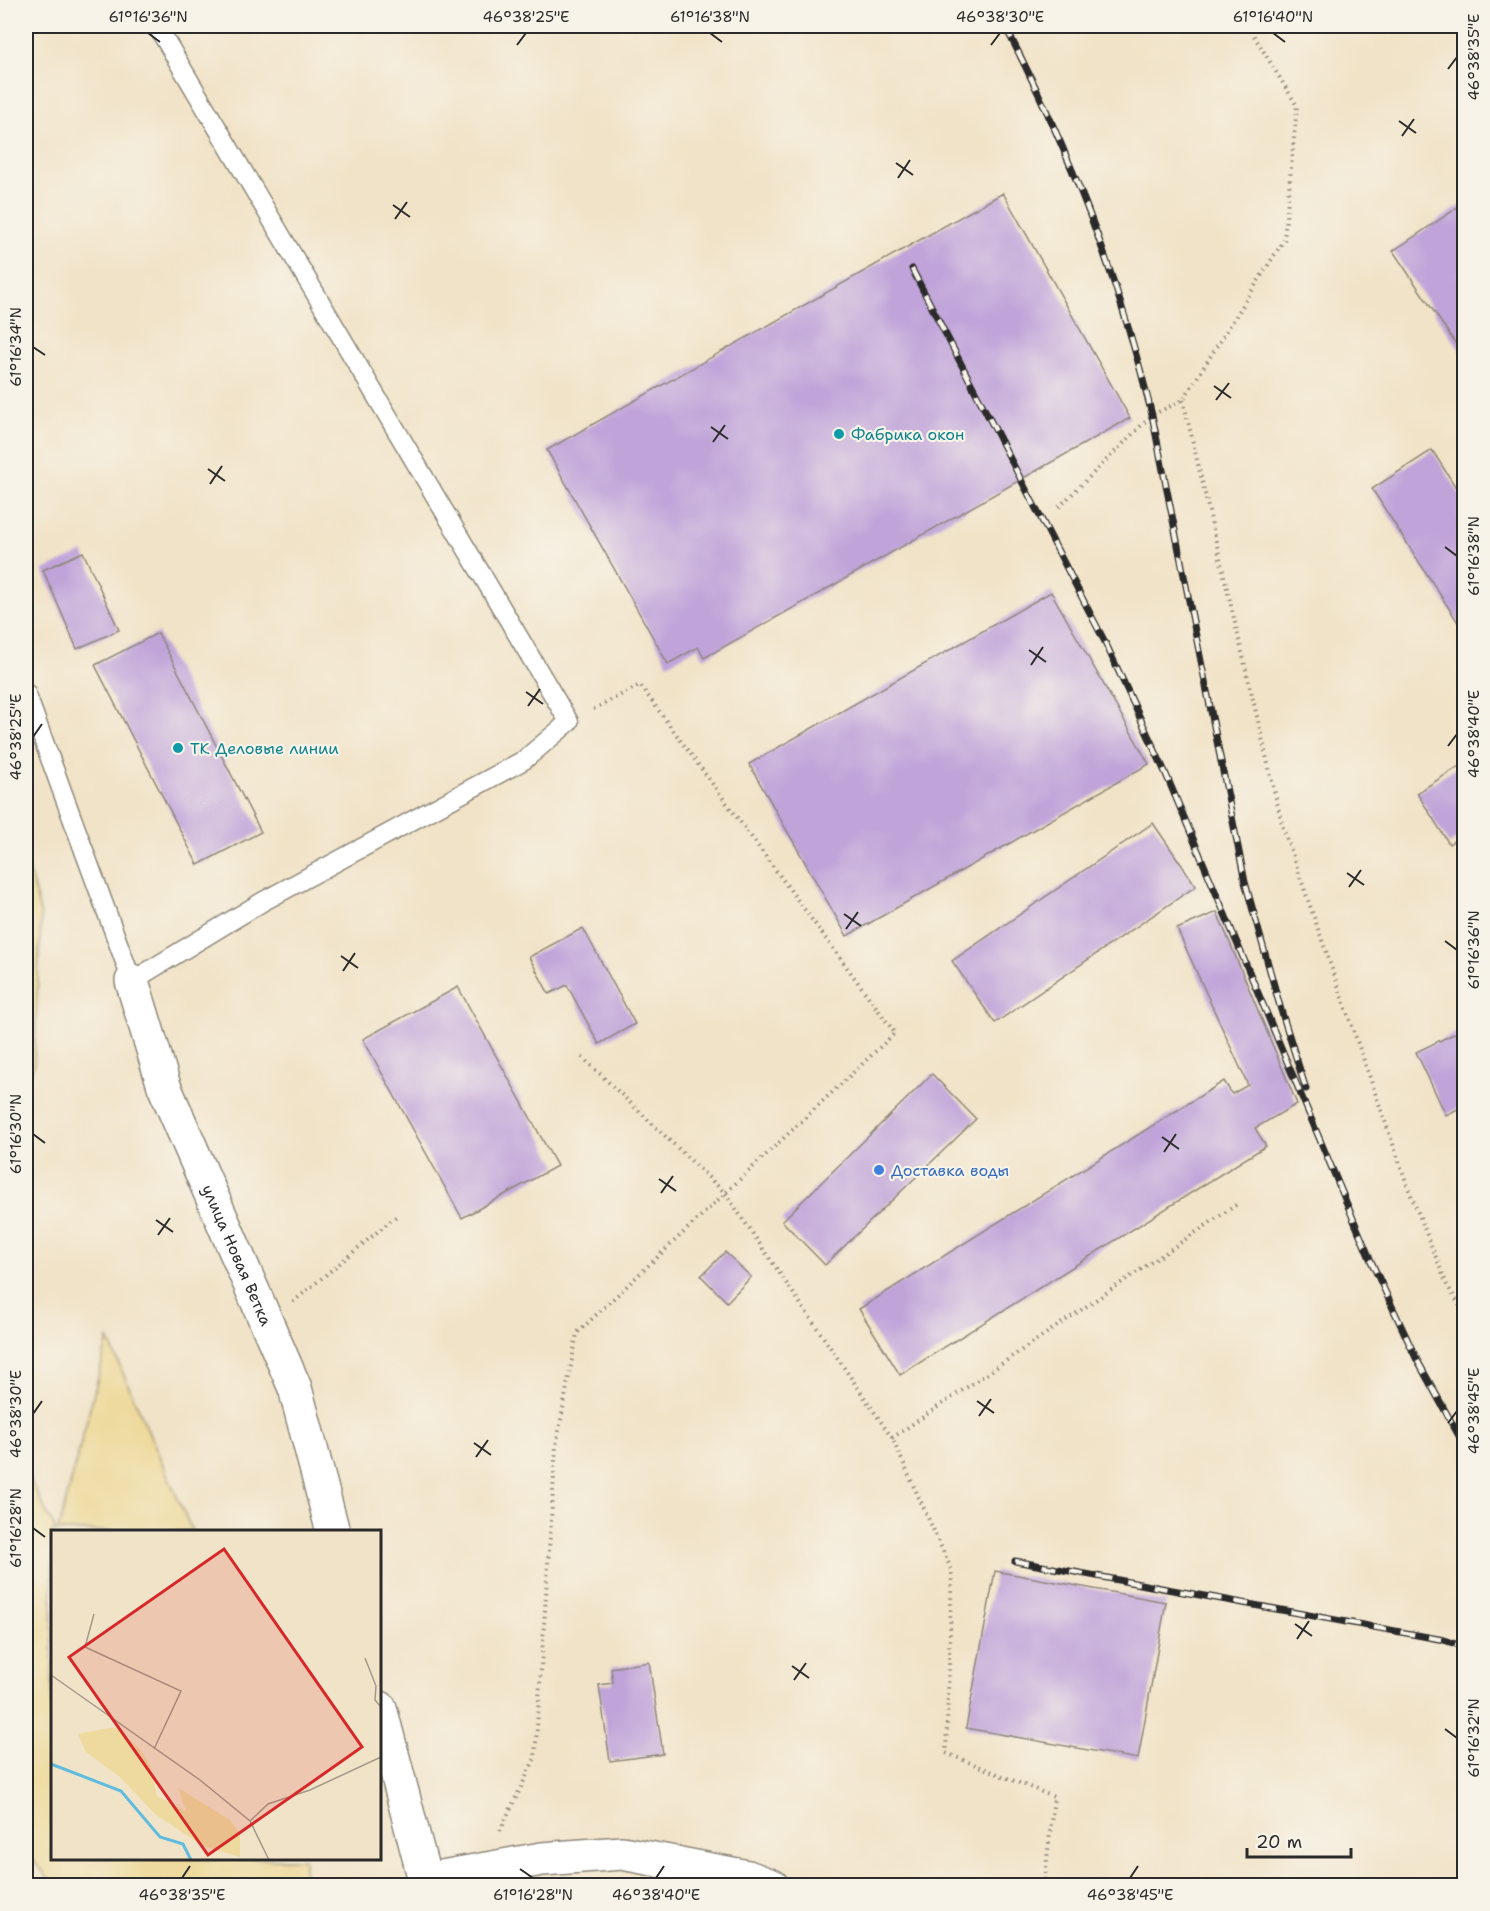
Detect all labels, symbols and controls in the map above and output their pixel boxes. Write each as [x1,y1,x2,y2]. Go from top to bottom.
text: 61°16'36"N [108,7,188,27]
text: 46°38'25"E [483,7,569,27]
text: 61°16'38"N [670,7,750,27]
text: 46°38'30"E [956,7,1044,27]
text: 61°16'40"N [1233,7,1313,27]
text: 46°38'35"E [1464,14,1484,100]
text: 61°16'34"N [6,307,26,387]
place label: Фабрика окон [851,424,964,445]
marker: Фабрика окон [832,427,846,441]
text: 61°16'38"N [1464,516,1484,596]
text: 46°38'40"E [1464,690,1484,778]
text: 46°38'25"E [6,694,26,780]
place label: ТК Деловые линии [190,738,339,759]
marker: ТК Деловые линии [171,741,185,755]
text: 61°16'36"N [1464,910,1484,990]
text: 61°16'30"N [6,1094,26,1174]
place label: Доставка воды [891,1160,1009,1181]
marker: Доставка воды [872,1163,886,1177]
street label: улица Новая Ветка [197,1181,277,1329]
text: 46°38'45"E [1464,1368,1484,1454]
text: 46°38'30"E [6,1370,26,1458]
text: 61°16'28"N [6,1488,26,1568]
inset map [51,1530,381,1860]
text: 61°16'32"N [1464,1698,1484,1778]
scale bar [1247,1821,1350,1859]
text: 20 m [1256,1830,1302,1854]
text: 46°38'35"E [139,1885,225,1905]
text: 61°16'28"N [493,1885,573,1905]
text: 46°38'40"E [612,1885,700,1905]
text: 46°38'45"E [1087,1885,1173,1905]

